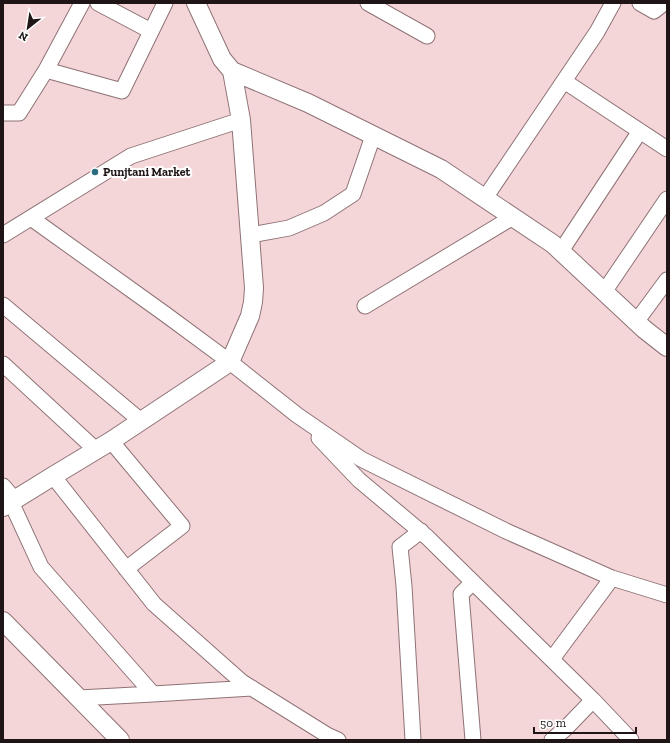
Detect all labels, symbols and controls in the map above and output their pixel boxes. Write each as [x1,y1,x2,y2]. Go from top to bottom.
north arrow [8,8,48,48]
text: N [16,28,30,44]
place label: Punjtani Market [103,165,191,180]
marker: Punjtani Market [90,167,100,177]
scale bar [534,709,636,735]
text: 50 m [540,716,567,730]

